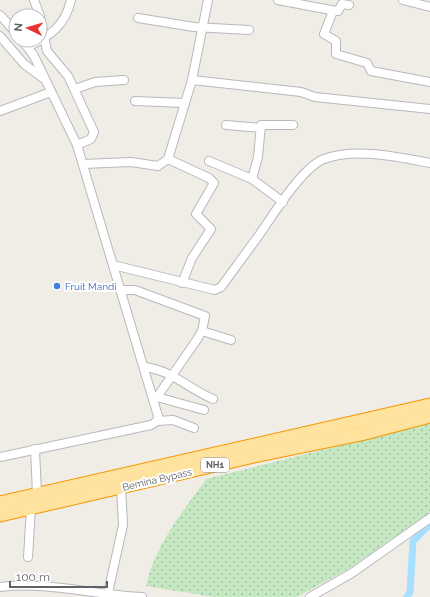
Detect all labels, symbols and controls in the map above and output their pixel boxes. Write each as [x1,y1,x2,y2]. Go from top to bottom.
north arrow [8,8,48,48]
text: N [12,22,25,32]
marker: Fruit Mandi [52,281,62,291]
place label: Fruit Mandi [65,281,116,292]
road number: NH1 [201,458,229,472]
street label: Bemina Bypass [121,466,193,493]
scale bar [10,563,107,589]
text: 100 m [16,570,50,584]

